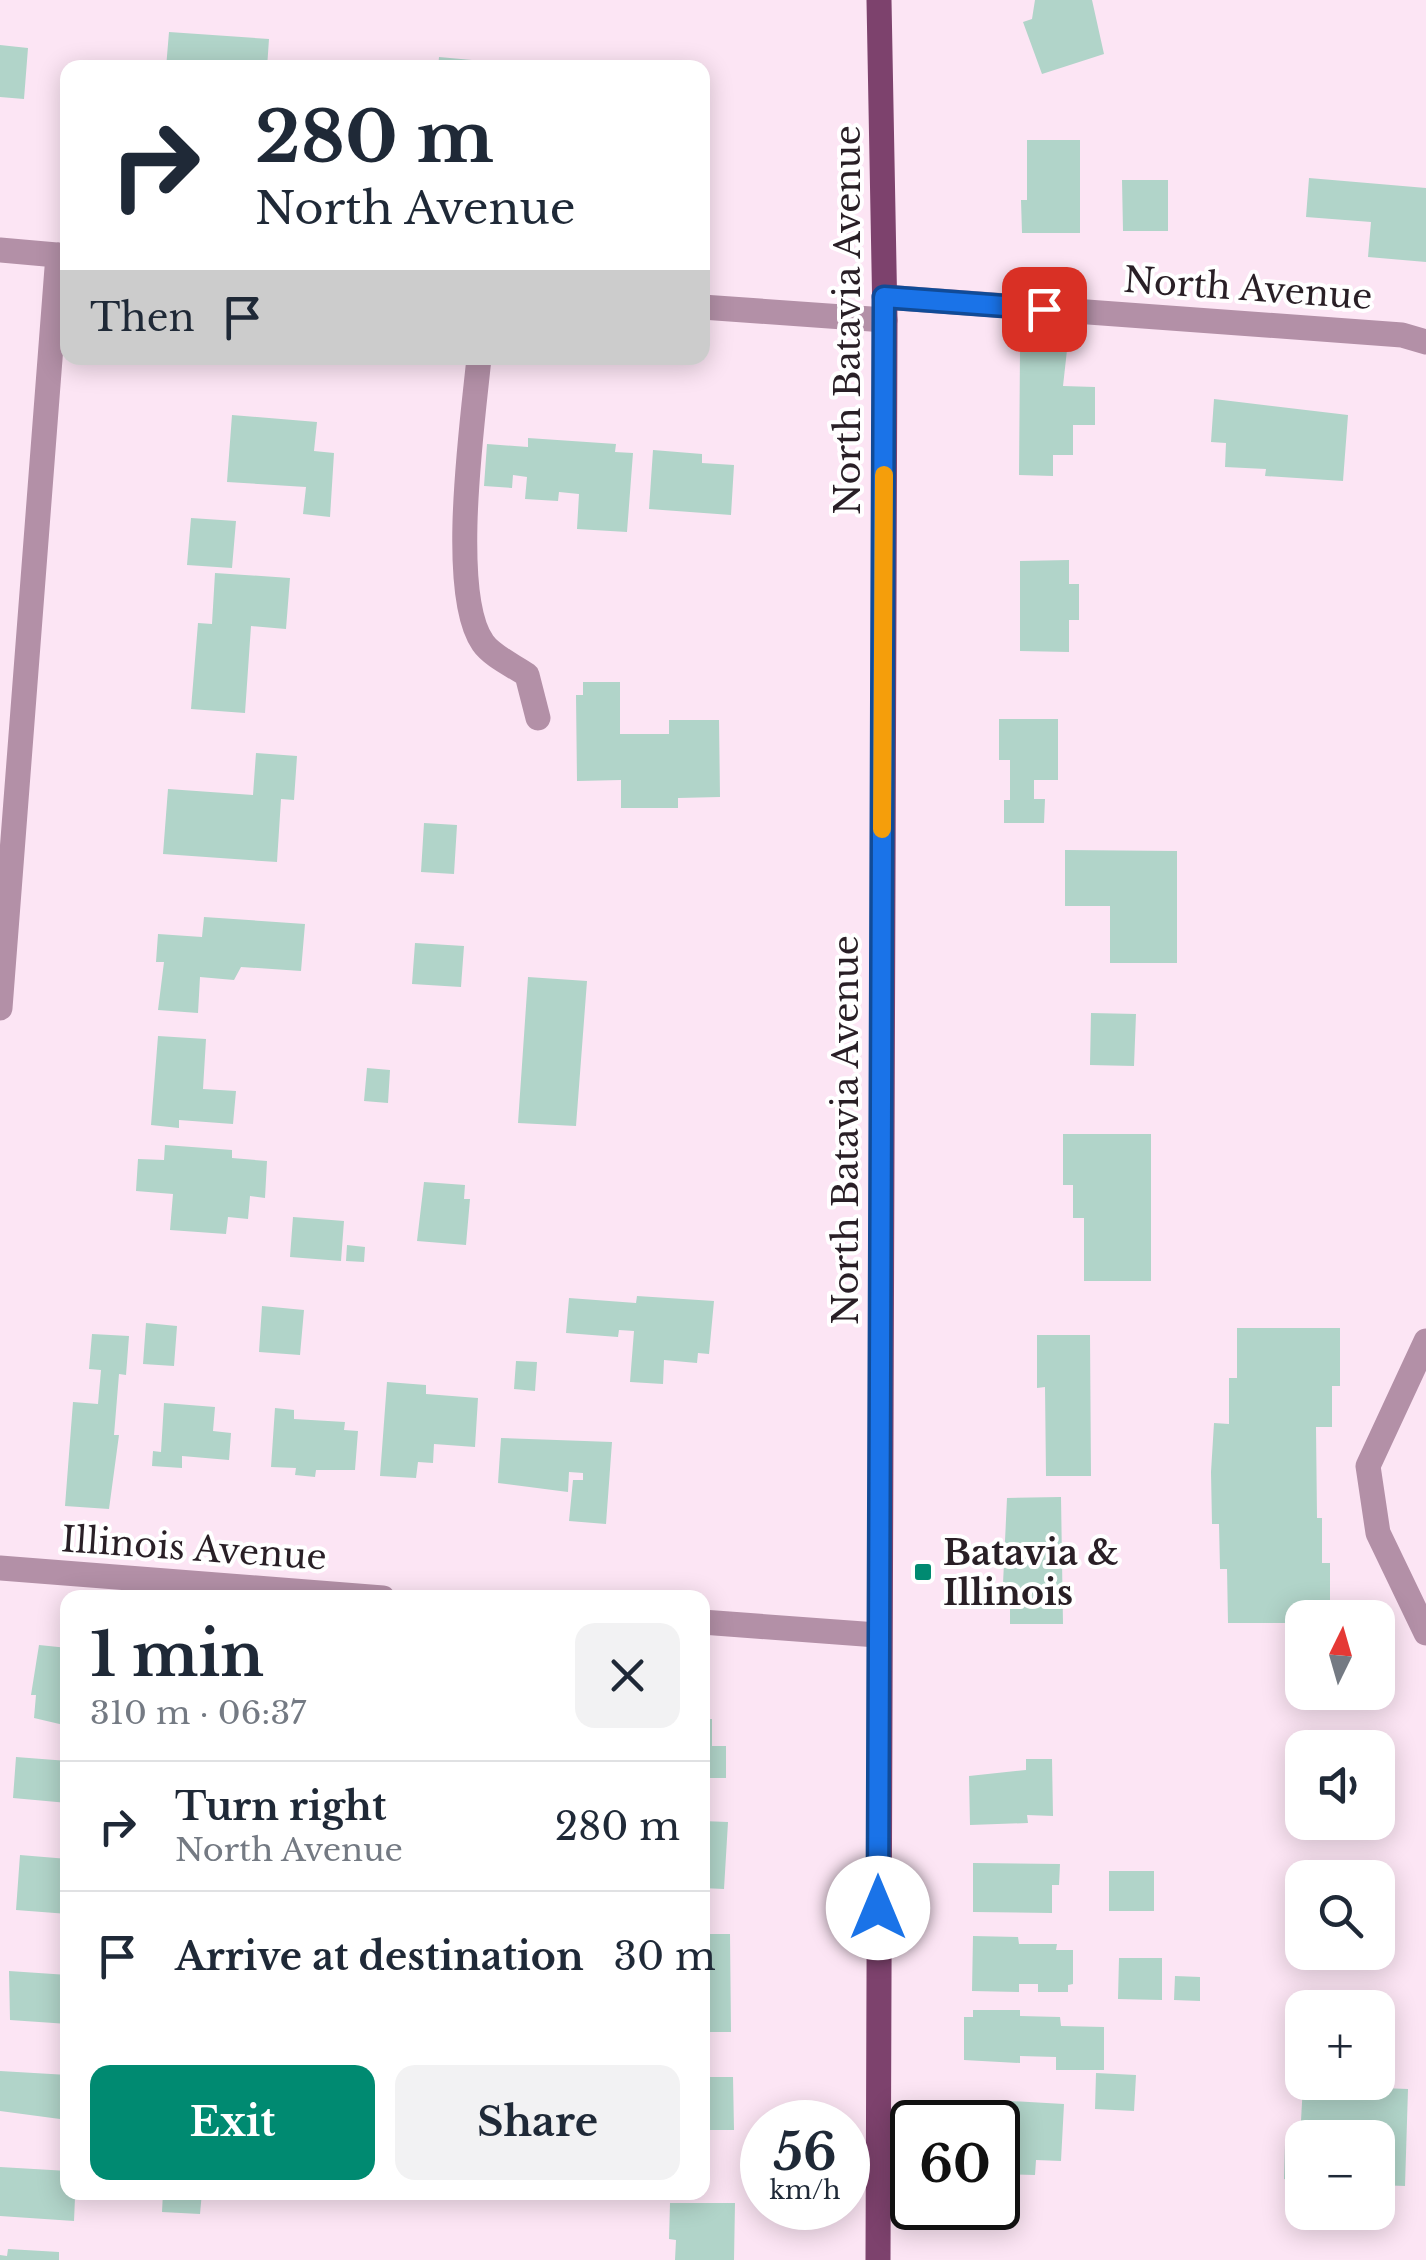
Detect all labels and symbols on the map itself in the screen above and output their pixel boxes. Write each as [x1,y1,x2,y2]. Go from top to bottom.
street label: North Batavia Avenue [826,125,869,515]
street label: North Avenue [1122,258,1374,318]
pin [1002,267,1087,352]
street label: North Batavia Avenue [824,935,867,1325]
street label: Illinois Avenue [60,1517,328,1579]
place label: Batavia & Illinois [943,1531,1119,1614]
marker: Batavia & Illinois [912,1561,934,1583]
north arrow [1285,1600,1395,1710]
position arrow [826,1856,930,1960]
speed limit sign: 60 [890,2100,1020,2230]

